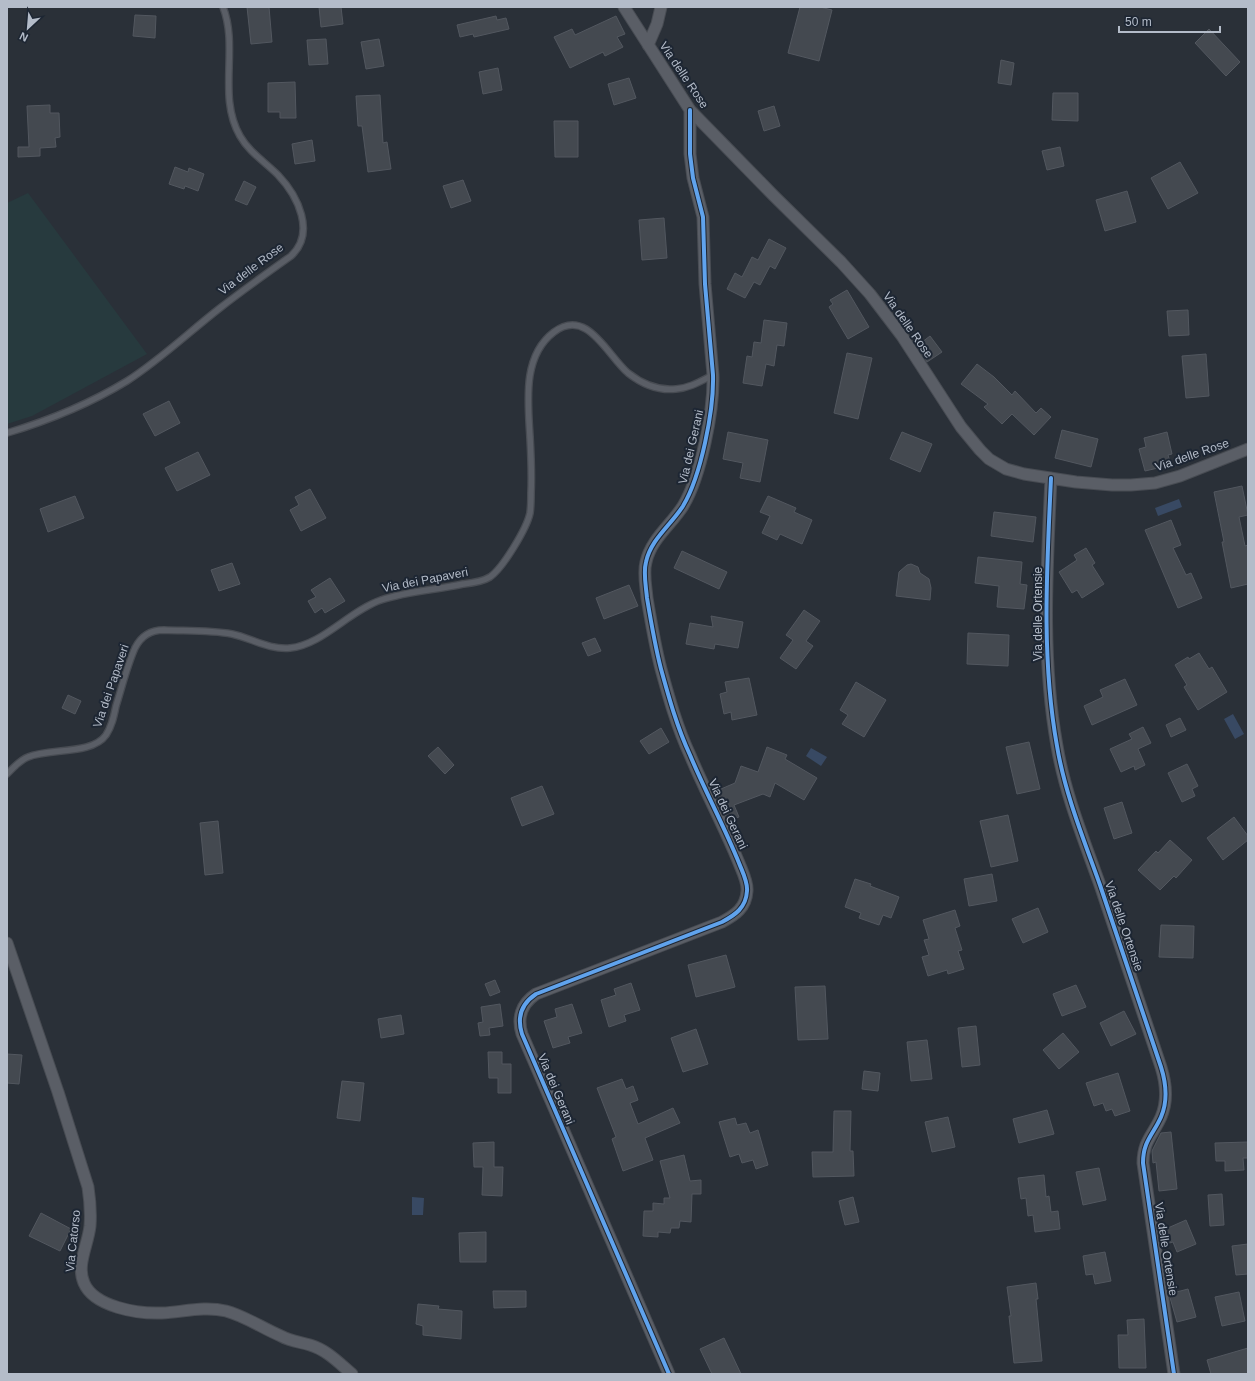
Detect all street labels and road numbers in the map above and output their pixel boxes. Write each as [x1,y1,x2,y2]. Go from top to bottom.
street label: Via delle Rose [657,39,712,111]
street label: Via delle Rose [216,240,286,298]
street label: Via delle Rose [880,289,936,361]
street label: Via dei Gerani [676,408,706,486]
street label: Via delle Rose [1153,436,1231,474]
street label: Via dei Papaveri [381,565,469,595]
street label: Via delle Ortensie [1031,566,1045,661]
street label: Via dei Papaveri [90,643,132,729]
street label: Via dei Gerani [706,777,750,851]
street label: Via delle Ortensie [1102,879,1146,973]
street label: Via dei Gerani [535,1051,577,1127]
street label: Via delle Ortensie [1152,1201,1180,1297]
street label: Via Catorso [63,1209,83,1273]

